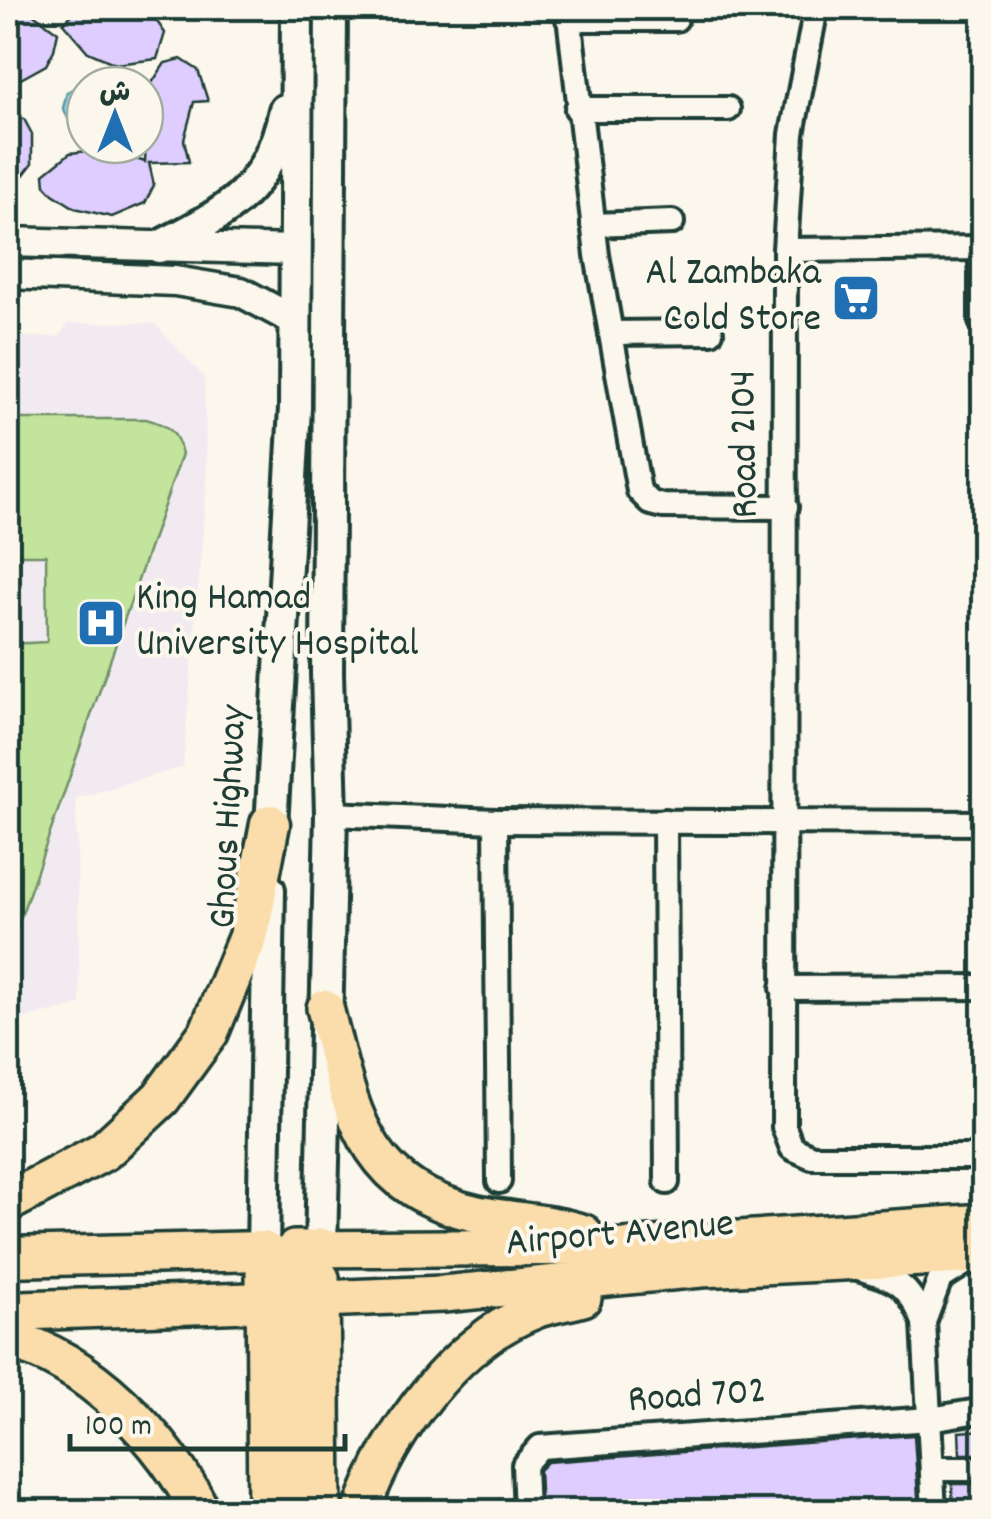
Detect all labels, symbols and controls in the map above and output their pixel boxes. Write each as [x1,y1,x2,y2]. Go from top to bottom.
north arrow [65,65,165,165]
text: ش [100,75,130,115]
place label: Al Zambaka Cold Store [645,247,822,350]
supermarket icon: Al Zambaka Cold Store [830,272,882,324]
street label: Road 2104 [717,369,777,519]
place label: King Hamad University Hospital [136,572,418,675]
hospital icon: King Hamad University Hospital [75,597,127,649]
street label: Ghous Highway [197,703,265,930]
street label: Airport Avenue [504,1198,736,1274]
street label: Road 702 [626,1365,768,1431]
scale bar [70,1389,345,1451]
text: 100 m [85,1407,152,1450]

